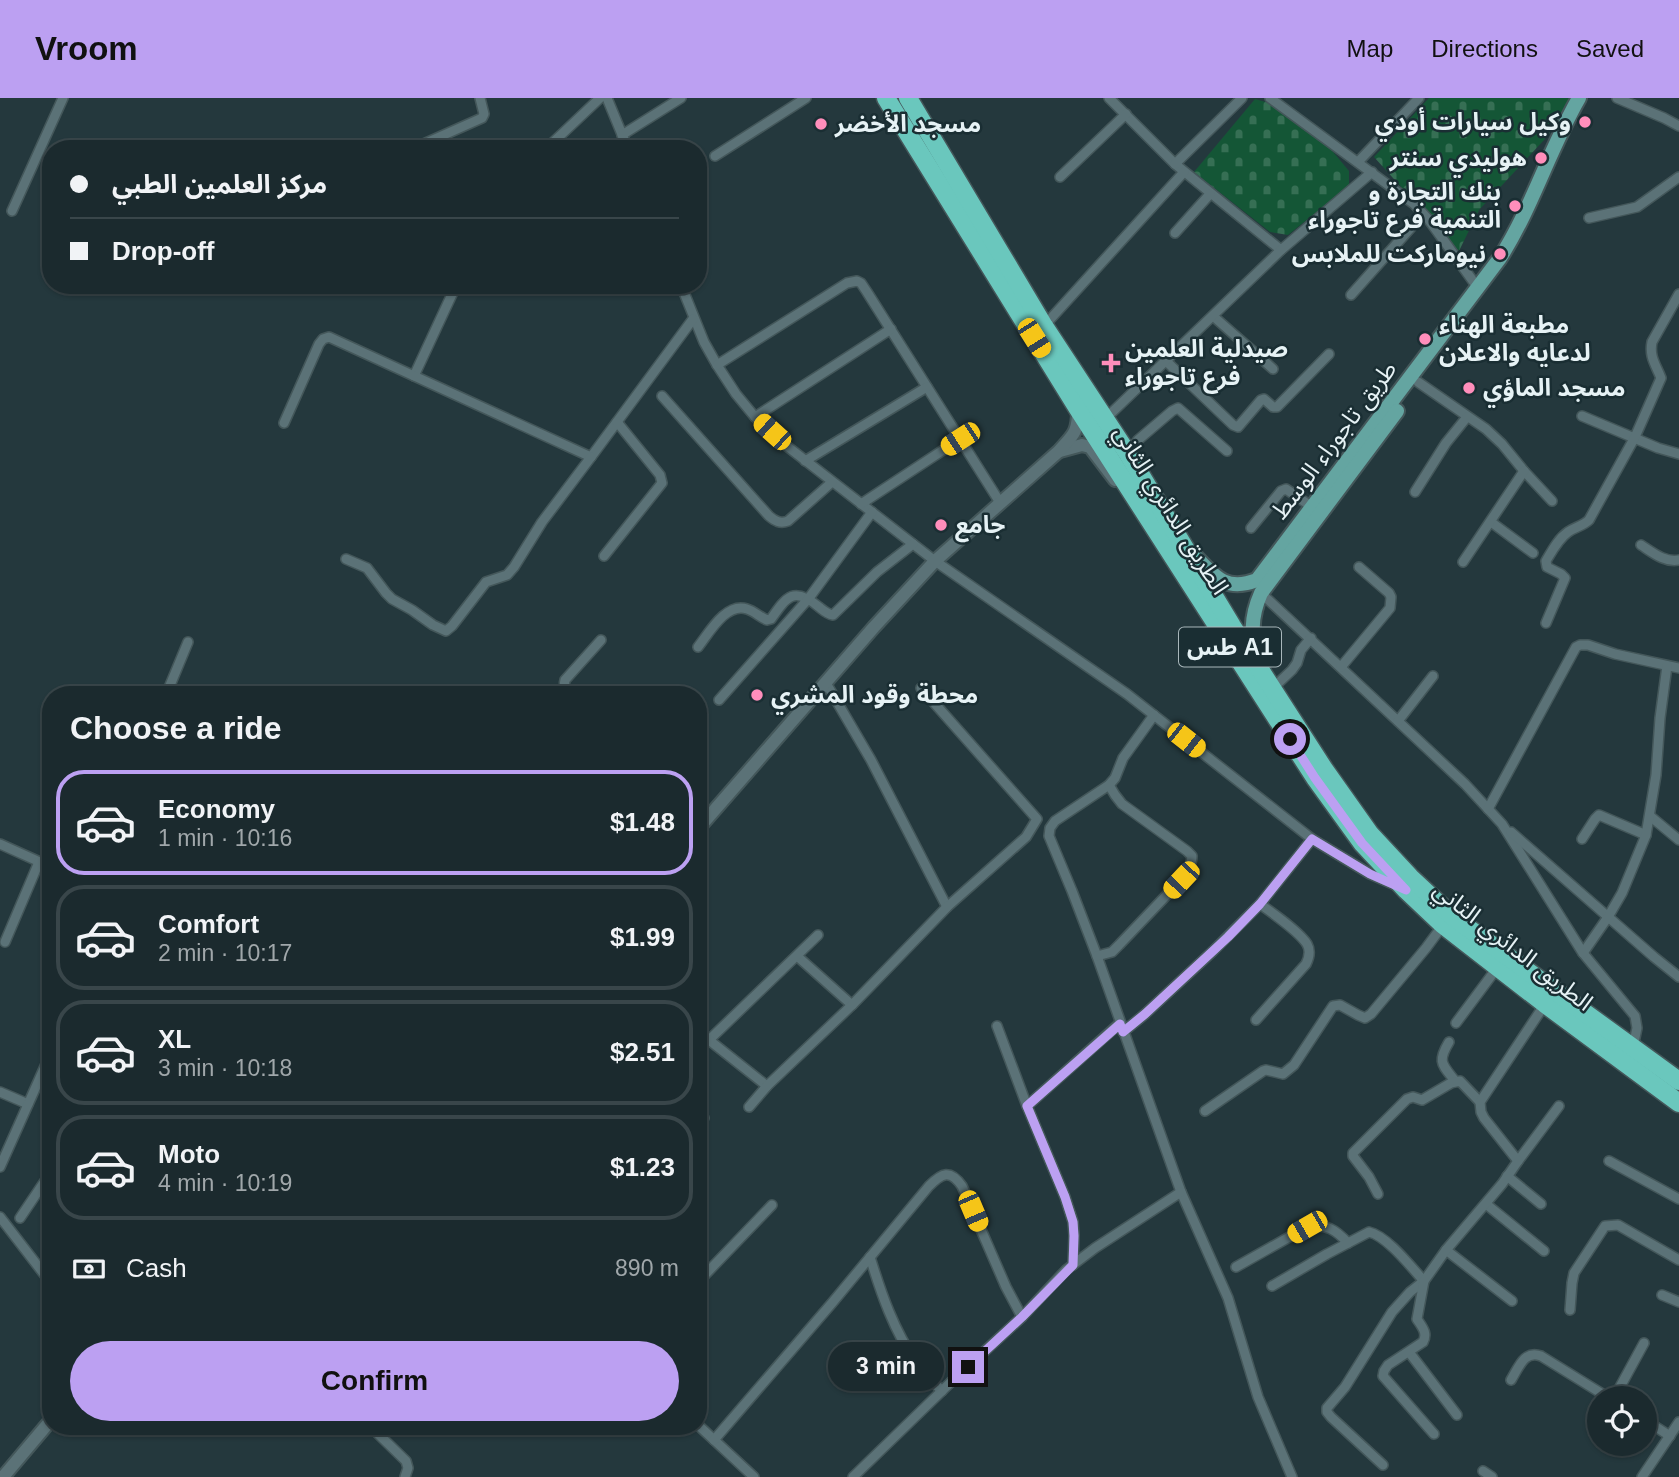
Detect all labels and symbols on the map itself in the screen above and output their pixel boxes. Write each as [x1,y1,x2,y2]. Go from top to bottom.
place label: وكيل سيارات أودي [1375,107,1571,142]
place label: مسجد الأخضر [834,110,981,138]
marker: وكيل سيارات أودي [1577,114,1593,130]
marker: مسجد الأخضر [813,116,829,132]
place label: هوليدي سنتر [1388,144,1527,178]
marker: هوليدي سنتر [1533,150,1549,166]
place label: بنك التجارة و التنمية فرع تاجوراء [1308,178,1501,237]
marker: بنك التجارة و التنمية فرع تاجوراء [1507,198,1523,214]
place label: نيوماركت للملابس [1292,240,1486,268]
marker: نيوماركت للملابس [1492,246,1508,262]
place label: مطبعة الهناء لدعايه والاعلان [1439,311,1591,367]
car [1014,315,1055,361]
marker: مطبعة الهناء لدعايه والاعلان [1417,331,1433,347]
place label: صيدلية العلمين فرع تاجوراء [1125,335,1288,394]
marker: صيدلية العلمين فرع تاجوراء [1103,355,1119,371]
street label: طريق تاجوراء الوسط [1266,356,1403,525]
place label: مسجد الماؤي [1483,374,1625,408]
marker: مسجد الماؤي [1461,380,1477,396]
car [750,410,795,454]
car [937,419,984,459]
street label: الطريق الدائري الثاني [1104,420,1234,602]
place label: جامع [955,511,1005,543]
marker: جامع [933,517,949,533]
road number: طس A1 [1179,628,1281,666]
place label: محطة وقود المشري [771,681,978,715]
marker: محطة وقود المشري [749,687,765,703]
car [1163,719,1210,761]
route start [1274,723,1306,755]
car [1159,857,1204,903]
street label: الطريق الدائري الثاني [1425,875,1598,1020]
car [956,1188,991,1234]
car [1284,1207,1331,1247]
callout: 3 min [828,1342,944,1392]
route end [952,1351,984,1383]

